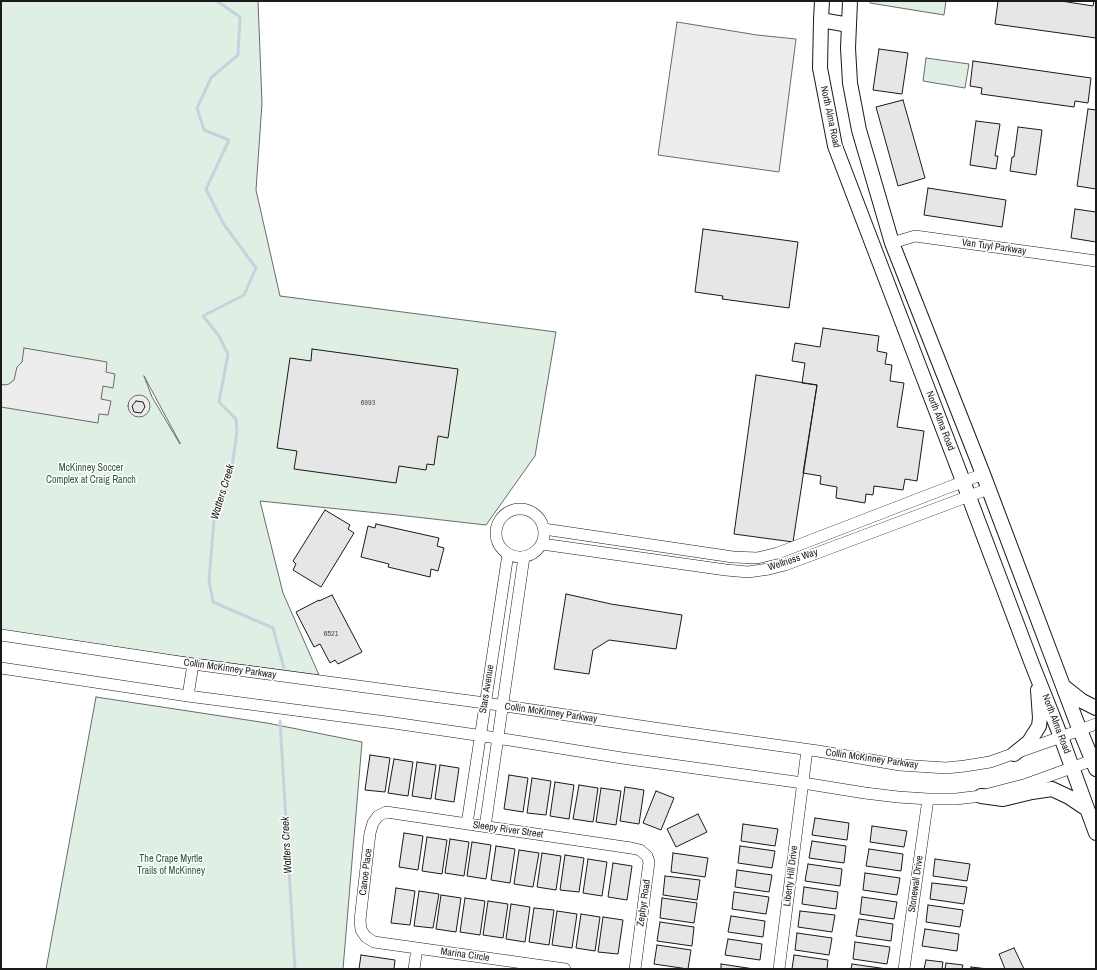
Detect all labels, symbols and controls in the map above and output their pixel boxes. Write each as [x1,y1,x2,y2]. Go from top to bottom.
street label: North Alma Road [818,85,842,149]
street label: Van Tuyl Parkway [961,237,1027,257]
street label: North Alma Road [923,389,957,453]
house number: 6993 [361,398,375,408]
park label: McKinney Soccer Complex at Craig Ranch [46,462,136,486]
water label: Watters Creek [208,463,238,521]
street label: Wellness Way [767,546,819,574]
house number: 6521 [324,629,338,639]
street label: Collin McKinney Parkway [183,657,277,681]
street label: Stars Avenue [477,664,497,714]
street label: North Alma Road [1039,692,1073,756]
street label: Collin McKinney Parkway [504,701,598,725]
street label: Collin McKinney Parkway [825,747,919,771]
water label: Watters Creek [279,816,295,874]
street label: Sleepy River Street [472,819,544,841]
street label: Liberty Hill Drive [781,845,801,907]
street label: Canoe Place [357,848,375,896]
park label: The Crape Myrtle Trails of McKinney [137,853,205,876]
street label: Stonewall Drive [906,855,926,913]
street label: Zephyr Road [635,879,653,927]
street label: Marina Circle [440,946,490,964]

